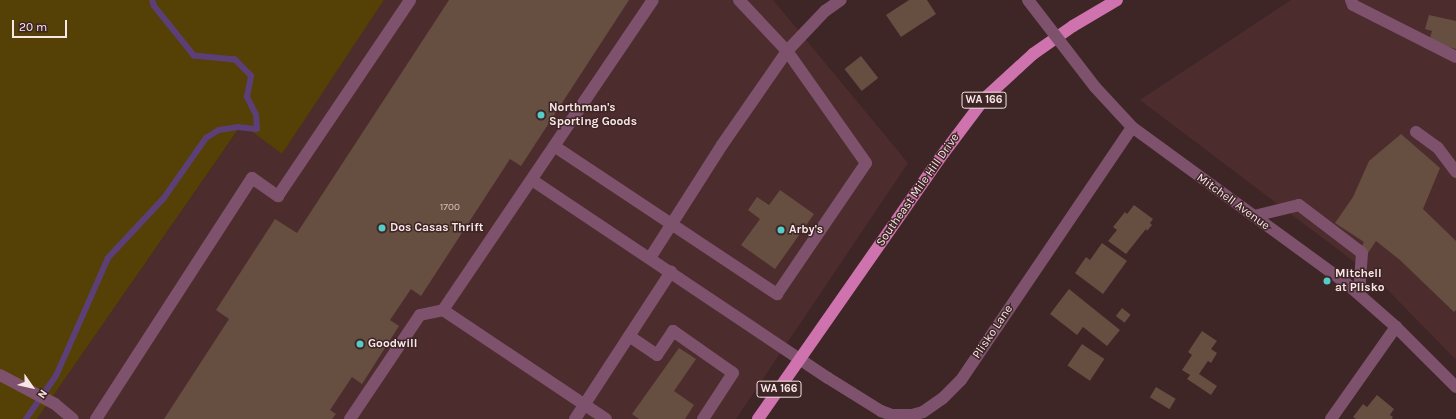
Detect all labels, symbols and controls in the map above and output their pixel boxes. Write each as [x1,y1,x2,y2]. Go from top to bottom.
scale bar [14,12,69,38]
text: 20 m [19,20,47,34]
road number: WA 166 [961,91,1007,109]
place label: Northman's Sporting Goods [549,101,637,129]
marker: Northman's Sporting Goods [536,110,546,120]
street label: Southeast Mile Hill Drive [874,131,962,249]
street label: Mitchell Avenue [1194,171,1272,233]
house number: 1700 [440,202,460,214]
place label: Dos Casas Thrift [390,221,483,235]
marker: Dos Casas Thrift [377,223,387,233]
place label: Arby's [789,223,823,237]
marker: Arby's [776,225,786,235]
place label: Mitchell at Plisko [1335,267,1385,295]
marker: Mitchell at Plisko [1322,276,1332,286]
street label: Plisko Lane [970,302,1016,362]
place label: Goodwill [368,337,417,351]
marker: Goodwill [355,339,365,349]
north arrow [12,367,52,407]
road number: WA 166 [756,380,802,398]
text: N [35,387,50,401]

